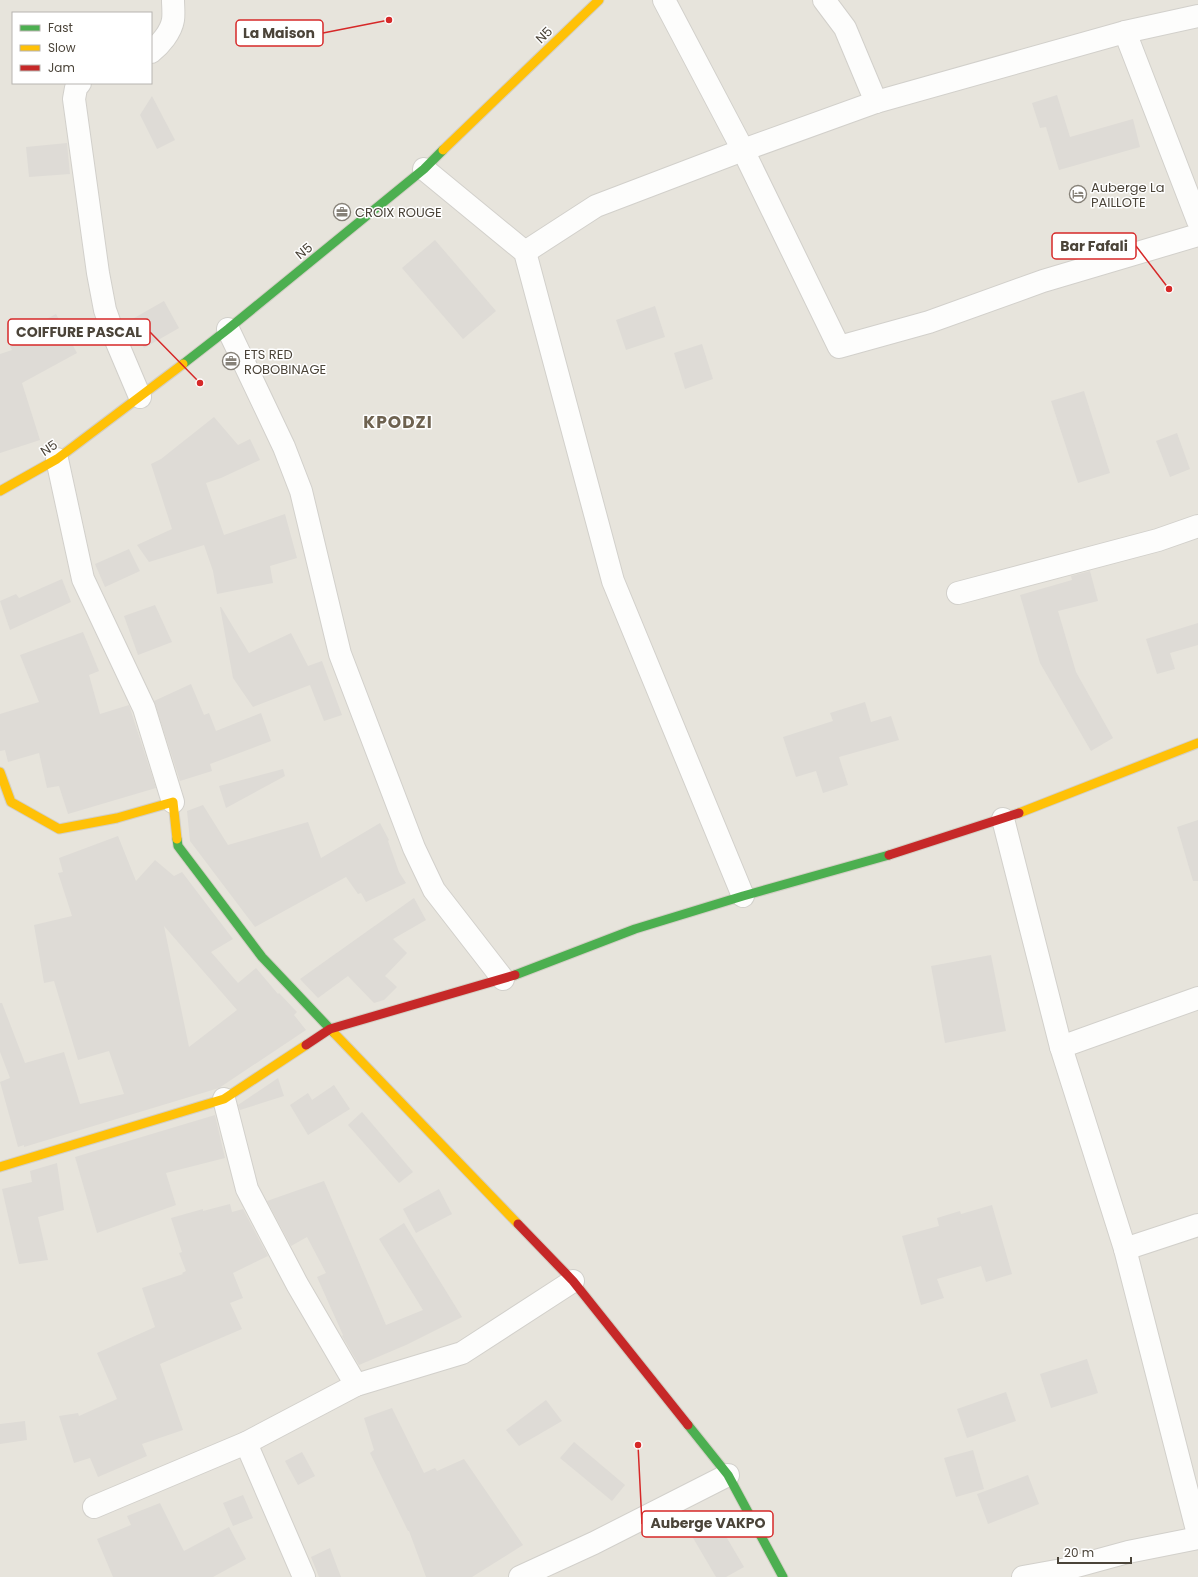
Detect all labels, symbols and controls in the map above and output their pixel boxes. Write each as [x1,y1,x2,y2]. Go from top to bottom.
legend [12,12,152,84]
text: Fast [48,19,73,36]
callout: La Maison [236,20,323,46]
street label: N5 [531,22,557,48]
text: La Maison [243,23,315,43]
text: Slow [48,39,76,56]
text: Jam [48,59,75,76]
place label: Auberge La PAILLOTE [1091,178,1165,212]
hotel icon: Auberge La PAILLOTE [1068,184,1088,204]
office icon: CROIX ROUGE [332,202,352,222]
place label: CROIX ROUGE [355,203,442,222]
callout: Bar Fafali [1052,233,1136,259]
text: Bar Fafali [1060,236,1128,256]
street label: N5 [291,238,317,264]
callout: COIFFURE PASCAL [8,319,150,345]
text: COIFFURE PASCAL [16,322,142,342]
place label: ETS RED ROBOBINAGE [244,345,326,379]
office icon: ETS RED ROBOBINAGE [221,351,241,371]
district label: KPODZI [363,410,433,434]
street label: N5 [37,435,61,461]
callout: Auberge VAKPO [642,1511,773,1537]
text: Auberge VAKPO [650,1513,766,1533]
scale bar [1058,1539,1131,1565]
text: 20 m [1064,1544,1094,1561]

